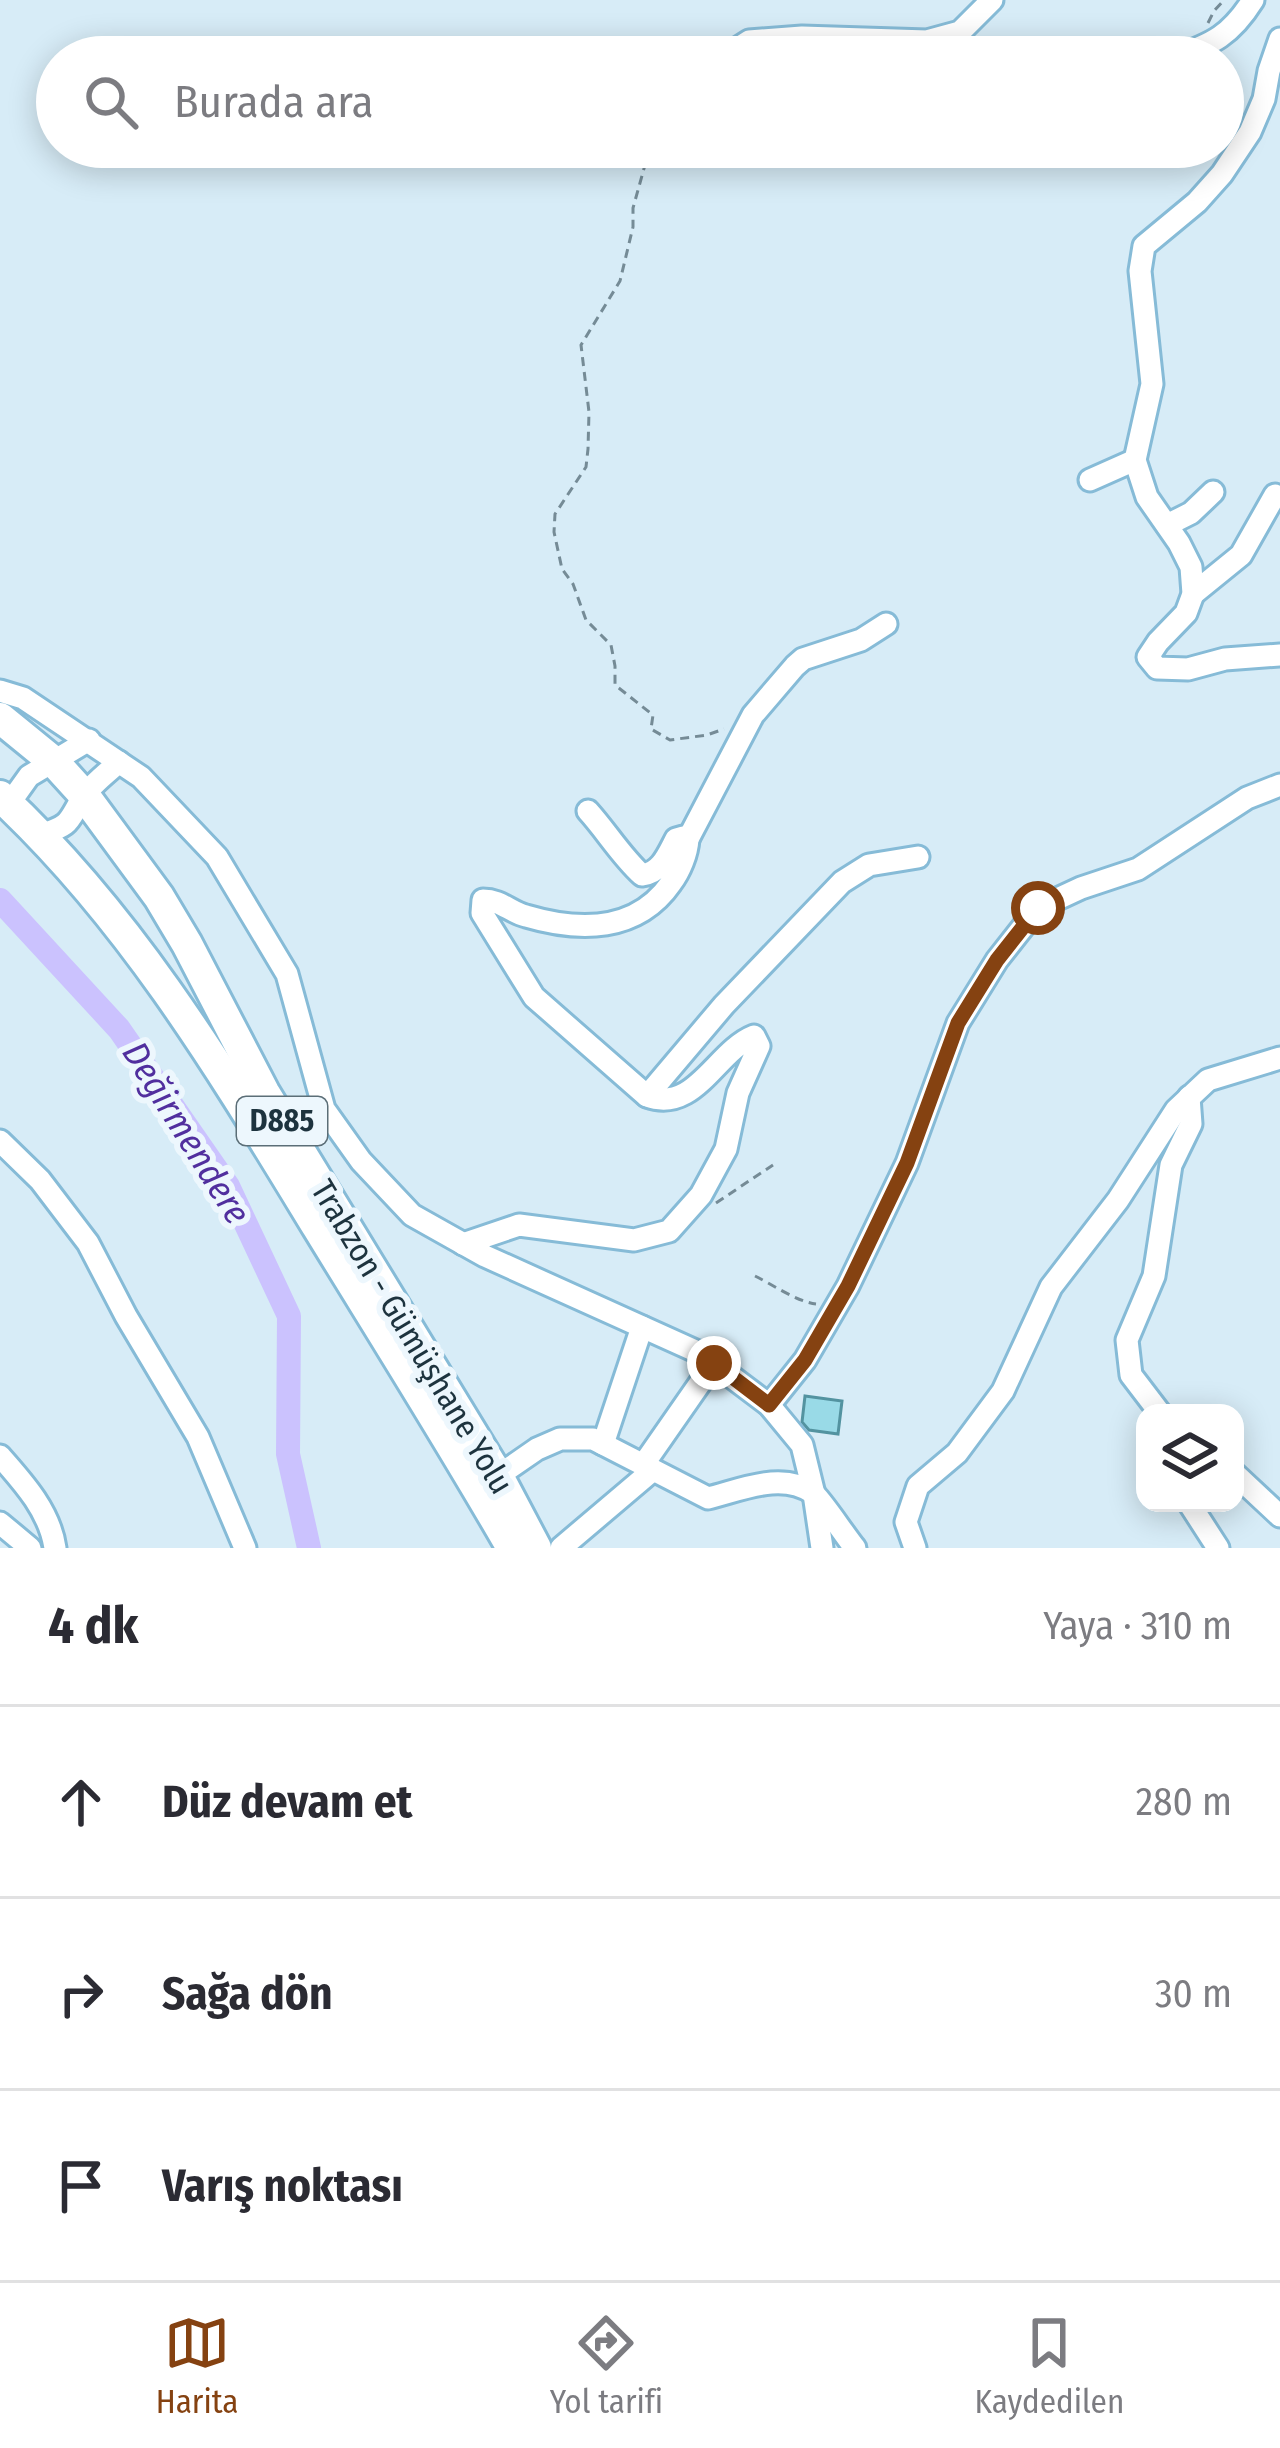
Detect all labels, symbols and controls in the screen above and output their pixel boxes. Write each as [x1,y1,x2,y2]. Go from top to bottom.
search box [36,36,1244,168]
icon: search [78,69,144,135]
text: Burada ara [174,75,374,129]
route start [1011,881,1065,935]
water label: Değirmendere [113,1034,259,1232]
road number: D885 [237,1097,327,1145]
street label: Trabzon - Gümüşhane Yolu [302,1173,522,1501]
route end [687,1336,741,1390]
map controls [1136,1404,1244,1512]
button: layers [1136,1404,1244,1512]
text: 4 dk [48,1595,139,1657]
text: Yaya · 310 m [1043,1603,1232,1649]
icon: ahead [48,1769,114,1835]
text: Düz devam et [162,1775,412,1829]
text: 280 m [1136,1779,1232,1825]
icon: right [48,1961,114,2027]
text: Sağa dön [162,1967,332,2021]
text: 30 m [1155,1971,1232,2017]
icon: arrive [48,2153,114,2219]
text: Varış noktası [162,2159,403,2213]
tab: Harita [156,2310,238,2422]
tab: Yol tarifi [550,2310,663,2422]
tab: Kaydedilen [975,2310,1124,2422]

